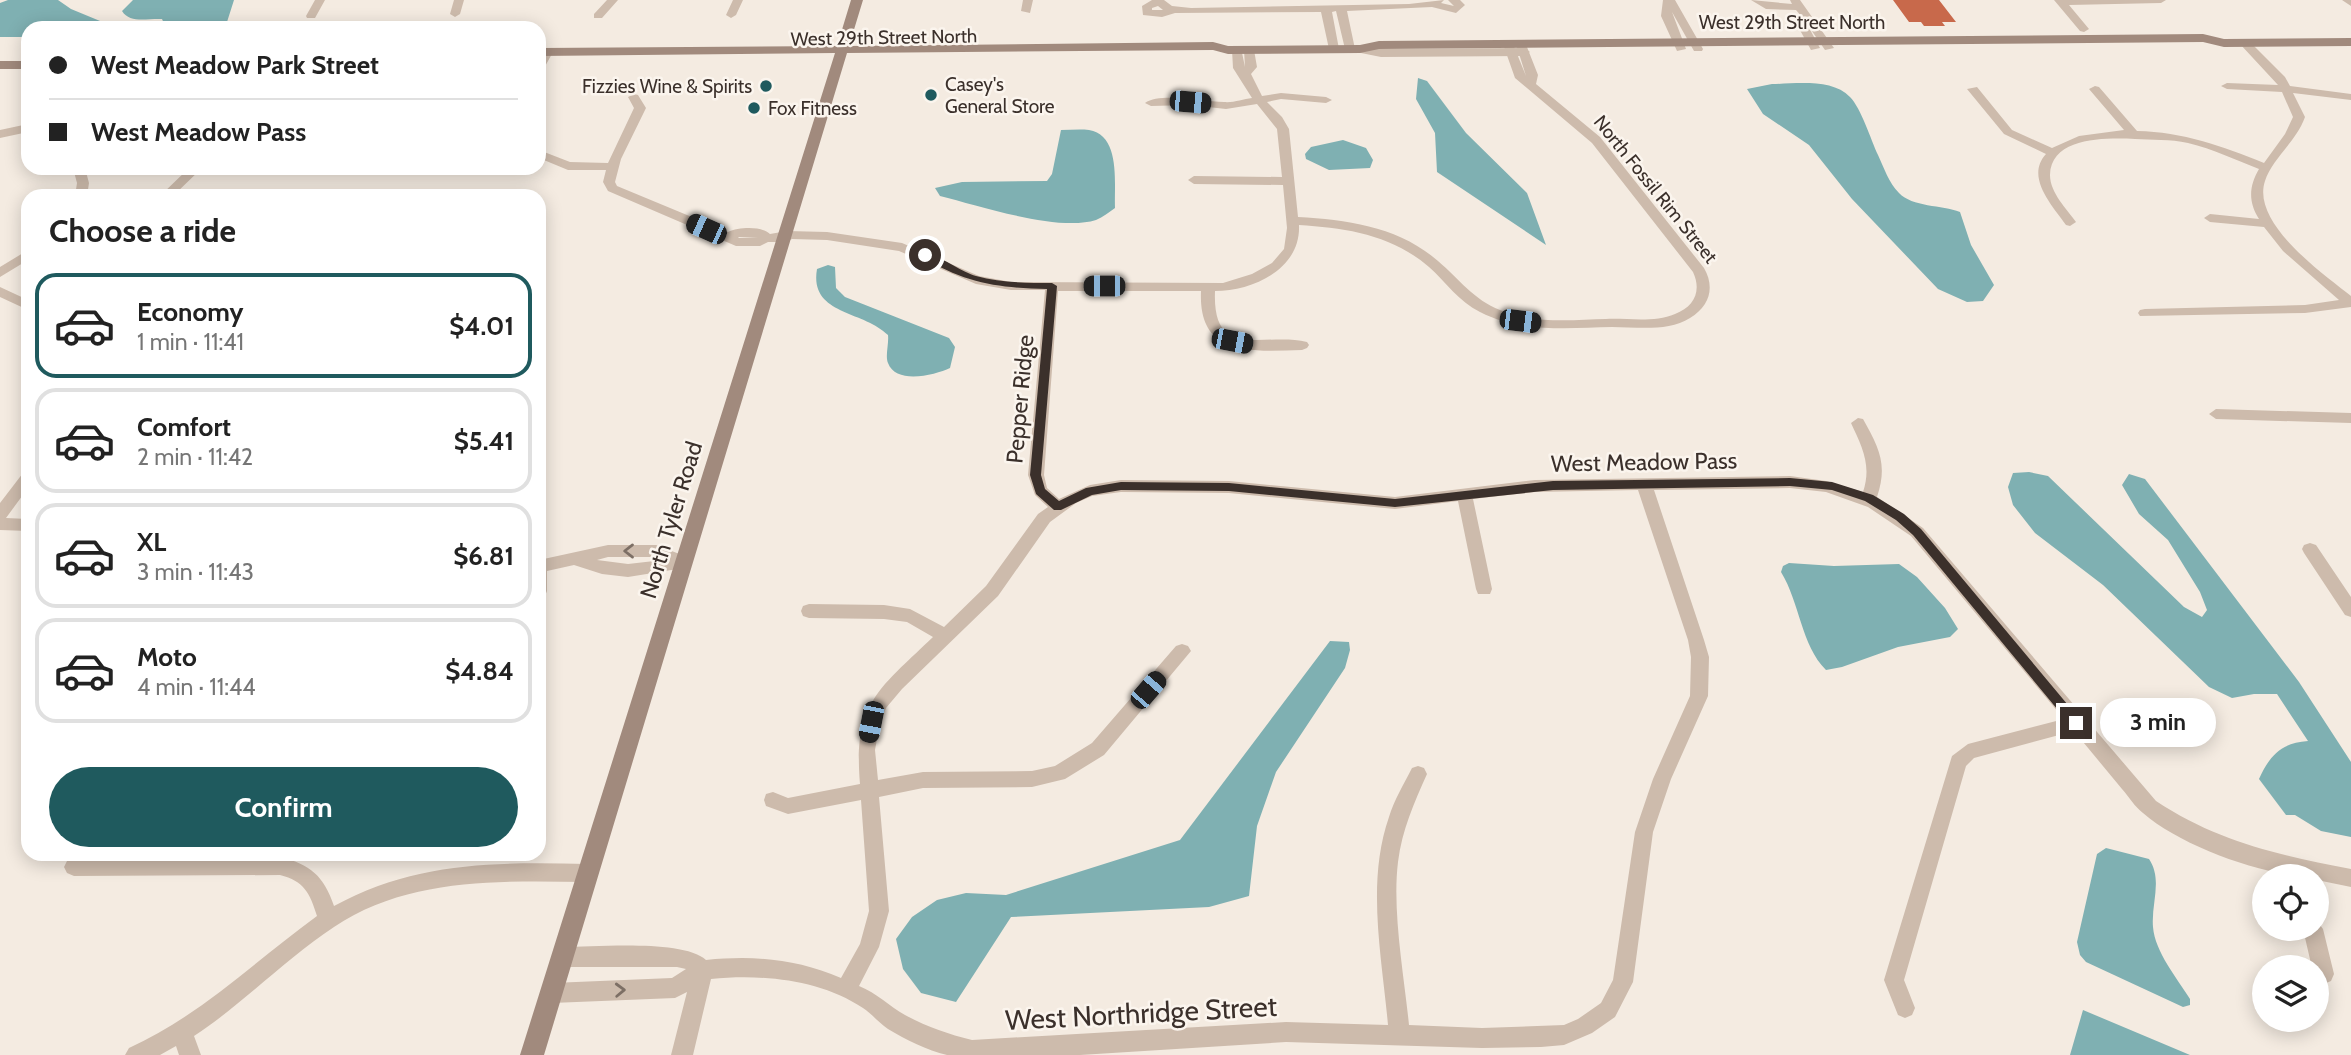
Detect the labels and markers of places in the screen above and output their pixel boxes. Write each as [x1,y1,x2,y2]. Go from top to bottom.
place label: Casey's General Store [945,73,1055,118]
place label: Fizzies Wine & Spirits [582,75,752,98]
marker: Fizzies Wine & Spirits [758,78,774,94]
marker: Casey's General Store [923,87,939,103]
place label: Fox Fitness [768,97,857,120]
marker: Fox Fitness [746,100,762,116]

